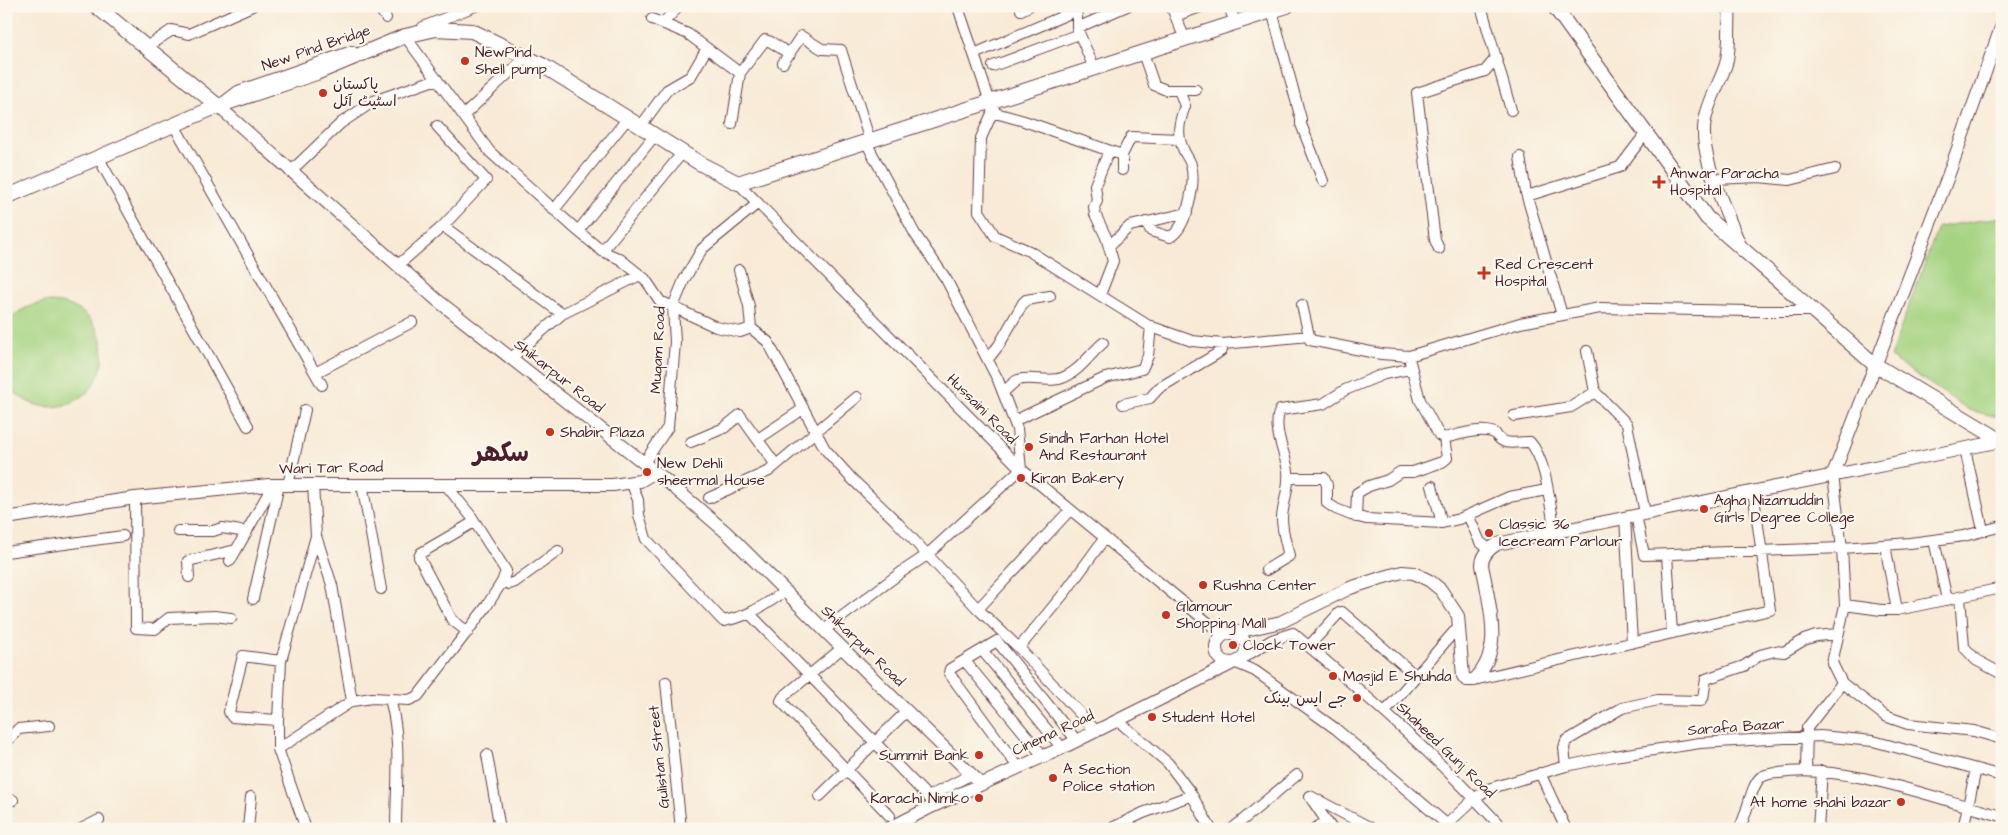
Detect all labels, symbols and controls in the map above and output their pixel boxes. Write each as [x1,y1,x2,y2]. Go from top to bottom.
street label: New Pind Bridge [259,20,373,77]
place label: NewPind Shell pump [475,42,547,80]
marker: NewPind Shell pump [459,55,471,67]
place label: پاکستان اسٹیٹ آئل [333,74,397,112]
marker: پاکستان اسٹیٹ آئل [317,87,329,99]
place label: Anwar Paracha Hospital [1670,163,1779,201]
marker: Anwar Paracha Hospital [1652,175,1666,189]
place label: Red Crescent Hospital [1495,254,1593,292]
marker: Red Crescent Hospital [1477,266,1491,280]
street label: Muqam Road [645,305,671,394]
street label: Shikarpur Road [510,334,609,418]
street label: Hussaini Road [942,369,1022,449]
place label: Shabir Plaza [560,422,645,443]
marker: Shabir Plaza [544,426,556,438]
place label: Sindh Farhan Hotel And Restaurant [1039,428,1168,466]
district label: سکھر [471,436,529,471]
marker: Sindh Farhan Hotel And Restaurant [1023,441,1035,453]
place label: New Dehli sheermal House [657,453,765,491]
street label: Wari Tar Road [279,457,383,479]
marker: New Dehli sheermal House [641,466,653,478]
place label: Kiran Bakery [1031,468,1124,490]
marker: Kiran Bakery [1015,472,1027,484]
place label: Agha Nizamuddin Girls Degree College [1714,490,1855,529]
marker: Agha Nizamuddin Girls Degree College [1698,503,1710,515]
place label: Classic 36 Icecream Parlour [1499,514,1622,552]
marker: Classic 36 Icecream Parlour [1483,527,1495,539]
place label: Rushna Center [1213,575,1316,596]
marker: Rushna Center [1197,579,1209,591]
place label: Glamour Shopping Mall [1176,596,1266,635]
street label: Shikarpur Road [816,601,910,692]
marker: Glamour Shopping Mall [1160,609,1172,621]
place label: Clock Tower [1243,635,1335,656]
marker: Clock Tower [1227,639,1239,651]
place label: Masjid E Shuhda [1343,666,1452,687]
marker: Masjid E Shuhda [1327,670,1339,682]
place label: جے ایس بینک [1264,688,1347,709]
marker: جے ایس بینک [1351,692,1363,704]
street label: Shaheed Gunj Road [1392,697,1501,803]
street label: Gulistan Street [643,704,675,810]
street label: Cinema Road [1009,705,1098,761]
place label: Student Hotel [1162,707,1255,728]
marker: Student Hotel [1146,711,1158,723]
street label: Sarafa Bazar [1687,713,1785,741]
place label: Summit Bank [879,745,969,766]
marker: Summit Bank [973,749,985,761]
place label: A Section Police station [1063,759,1155,797]
marker: A Section Police station [1047,772,1059,784]
place label: Karachi Nimko [870,788,970,809]
marker: Karachi Nimko [973,792,985,804]
place label: At home shahi bazar [1750,792,1891,813]
marker: At home shahi bazar [1895,796,1907,808]

